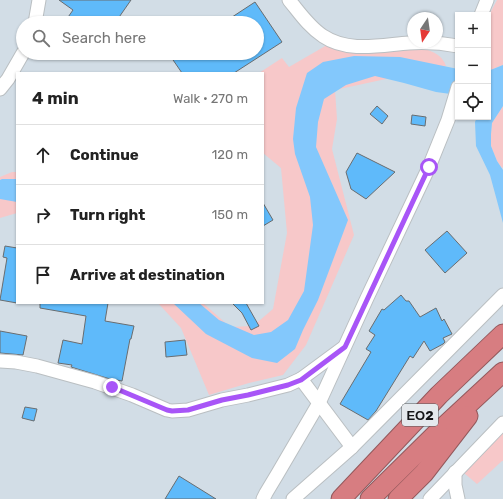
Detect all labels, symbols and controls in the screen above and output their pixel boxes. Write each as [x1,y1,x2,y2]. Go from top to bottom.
north arrow [407,12,443,48]
map controls [455,12,491,120]
button: + [455,12,491,48]
search box [16,16,264,60]
icon: search [30,27,52,49]
text: Search here [62,29,146,47]
button: − [455,48,491,84]
button: locate [455,84,491,120]
text: 4 min [32,88,79,108]
text: Walk · 270 m [173,91,248,106]
icon: ahead [32,144,54,166]
text: Continue [70,146,139,164]
text: 120 m [212,147,248,162]
route start [420,158,438,176]
icon: right [32,204,54,226]
text: Turn right [70,206,145,224]
text: 150 m [212,207,248,222]
icon: arrive [32,264,54,286]
text: Arrive at destination [70,266,225,284]
route end [103,378,121,396]
road number: ΕΟ2 [402,404,438,426]

